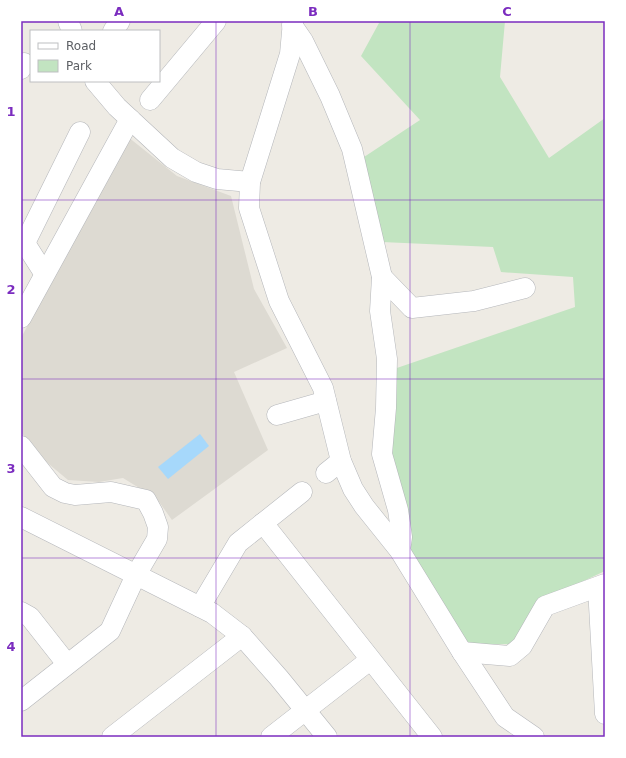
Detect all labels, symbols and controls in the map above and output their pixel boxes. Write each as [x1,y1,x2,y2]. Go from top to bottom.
text: A [114,4,124,19]
text: B [308,4,318,19]
text: C [502,4,512,19]
legend [30,30,160,82]
text: Road [66,39,96,53]
text: Park [66,59,92,73]
text: 1 [6,104,16,119]
text: 2 [6,282,16,297]
text: 3 [6,461,16,476]
text: 4 [6,639,16,654]

